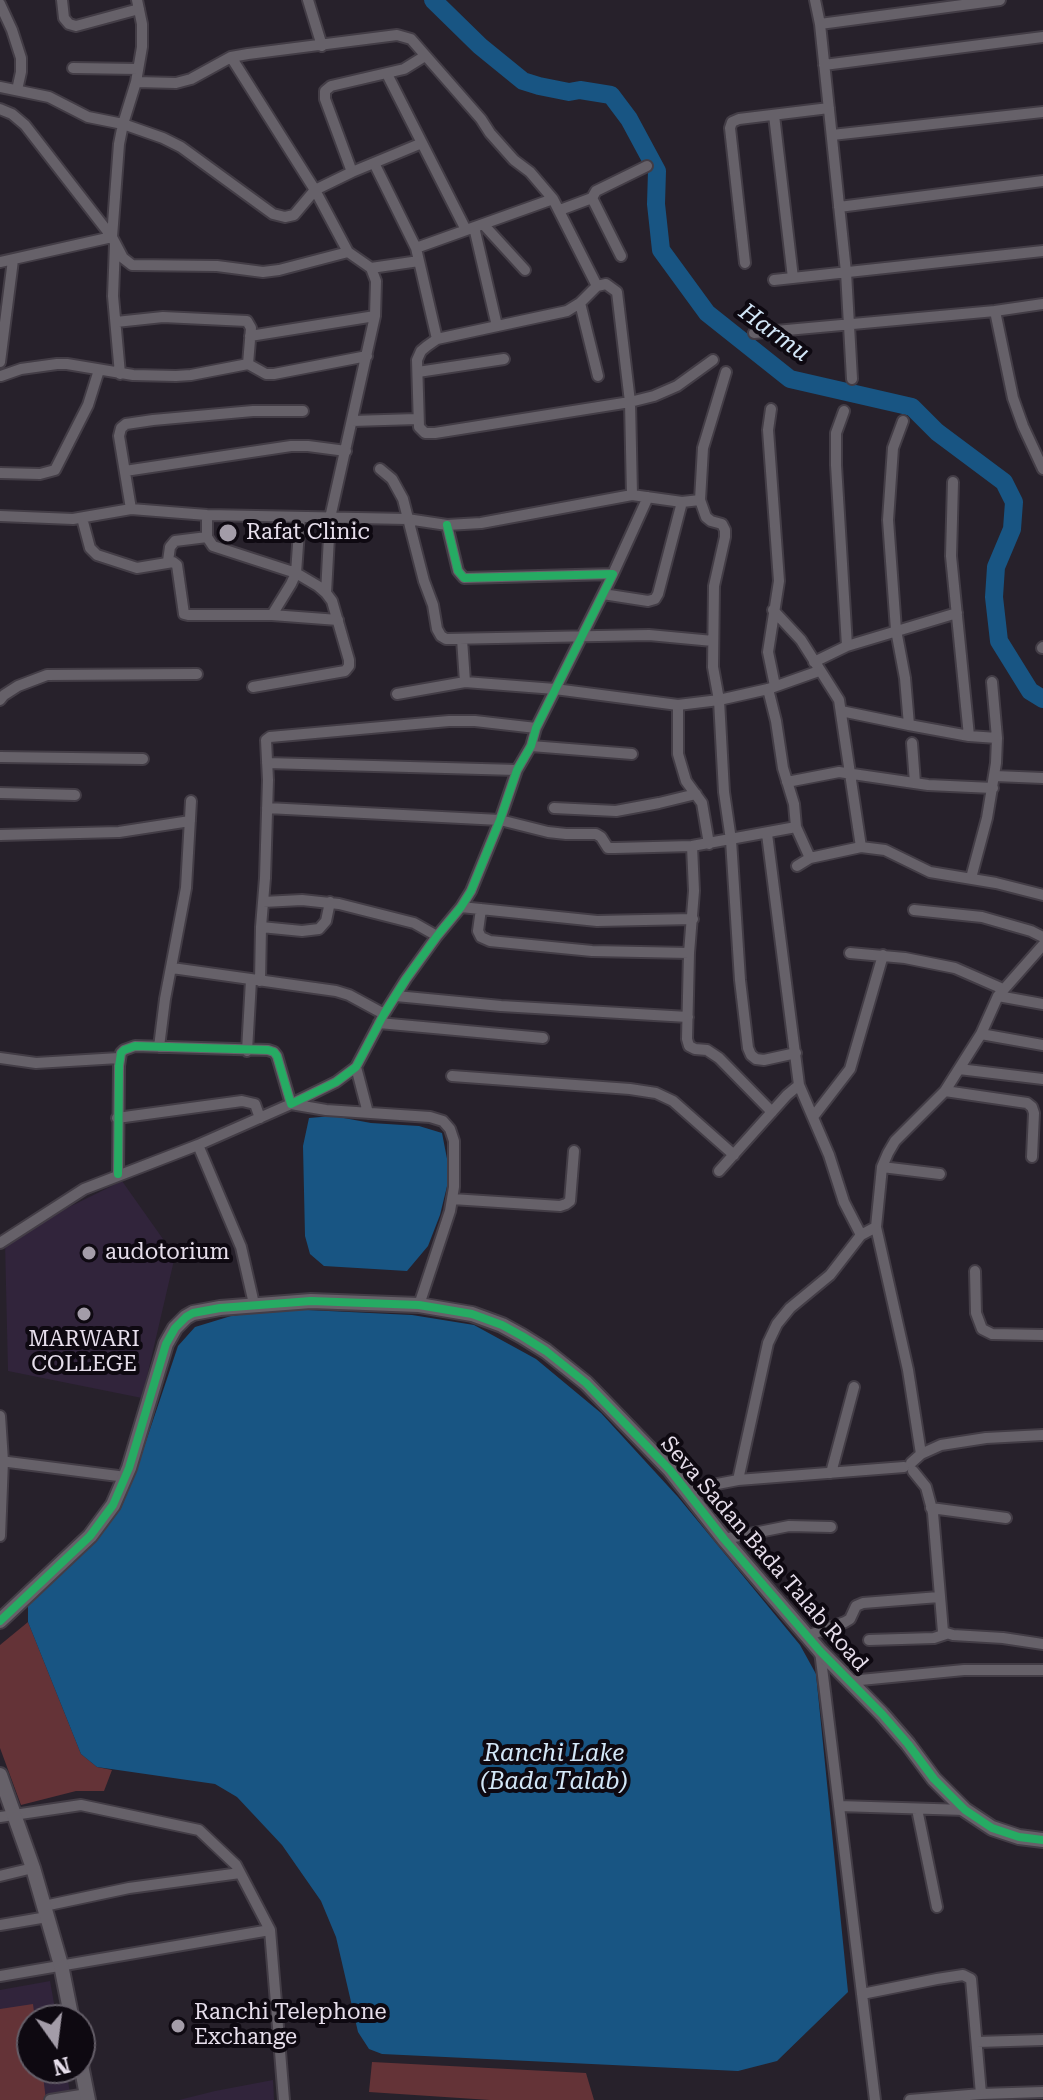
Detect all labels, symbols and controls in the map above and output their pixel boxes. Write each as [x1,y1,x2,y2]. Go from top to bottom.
water label: Harmu [733,298,815,368]
place label: Rafat Clinic [246,520,370,546]
marker: Rafat Clinic [217,522,239,544]
place label: audotorium [105,1240,229,1266]
marker: audotorium [80,1244,98,1262]
marker: MARWARI COLLEGE [75,1305,93,1323]
place label: MARWARI COLLEGE [28,1327,140,1378]
street label: Seva Sadan Bada Talab Road [655,1431,873,1677]
water label: Ranchi Lake (Bada Talab) [480,1740,628,1796]
place label: Ranchi Telephone Exchange [194,2000,387,2052]
north arrow [16,2004,96,2084]
marker: Ranchi Telephone Exchange [169,2017,187,2035]
text: N [50,2052,73,2080]

